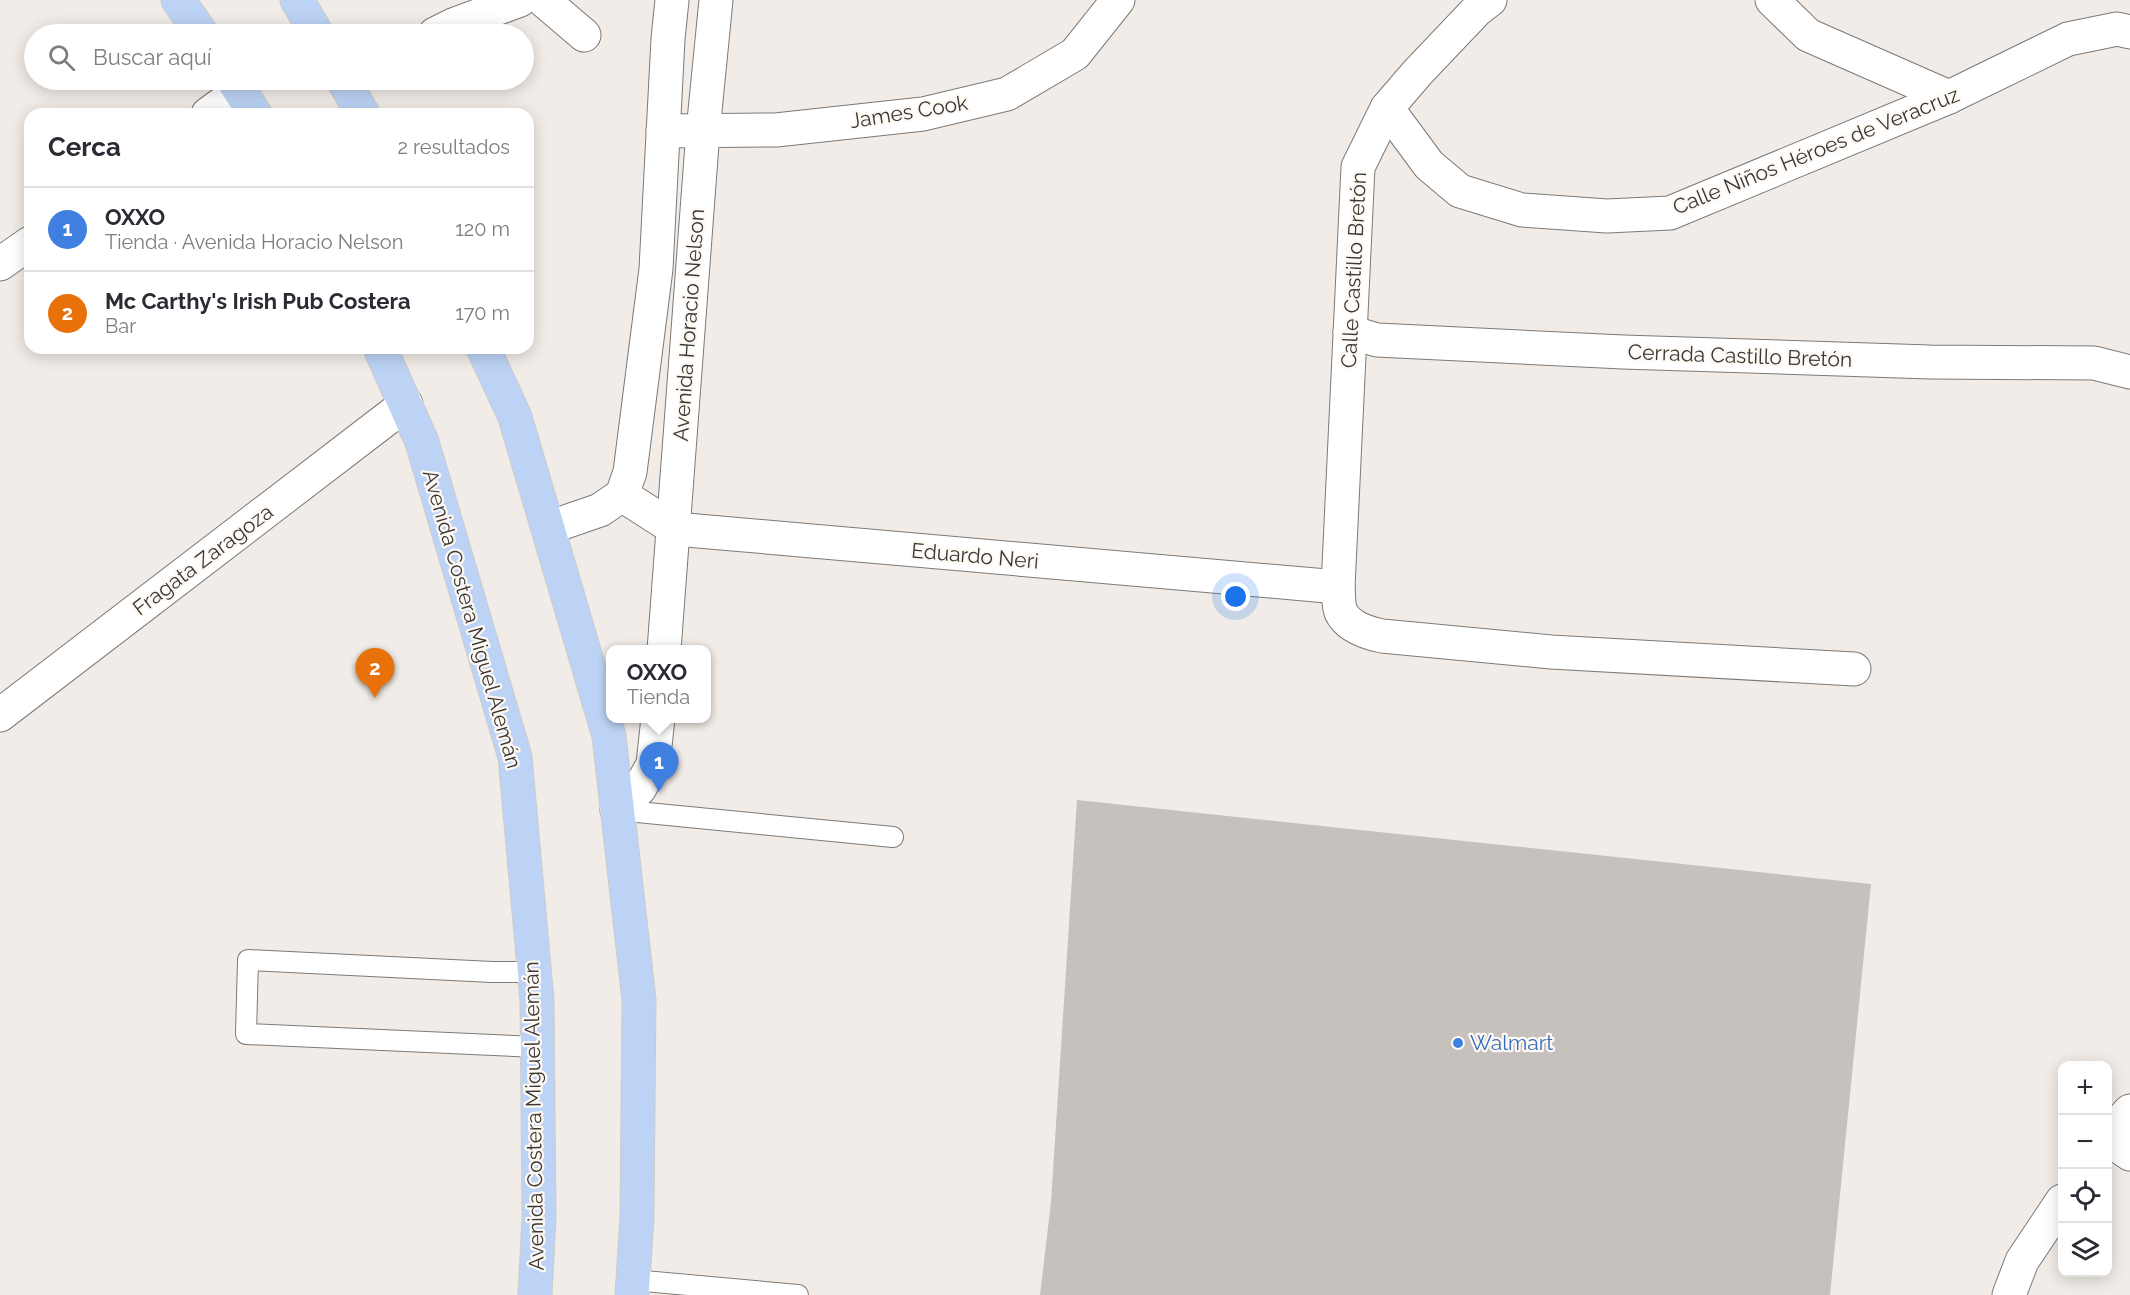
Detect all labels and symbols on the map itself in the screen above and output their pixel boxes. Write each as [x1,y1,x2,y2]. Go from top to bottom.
street label: Calle Niños Héroes de Veracruz [1669,82,1963,220]
street label: James Cook [848,90,970,133]
street label: Calle Castillo Bretón [1336,171,1371,369]
street label: Avenida Horacio Nelson [668,208,709,442]
street label: Cerrada Castillo Bretón [1627,339,1853,372]
street label: Avenida Costera Miguel Alemán [418,467,527,771]
street label: Fragata Zaragoza [128,499,278,620]
street label: Eduardo Neri [910,537,1040,574]
your location [1221,582,1250,611]
pin: 2 [356,648,394,698]
pin: 1 [640,742,678,792]
street label: Avenida Costera Miguel Alemán [518,961,549,1271]
place label: Walmart [1470,1030,1553,1055]
marker: Walmart [1451,1036,1465,1050]

